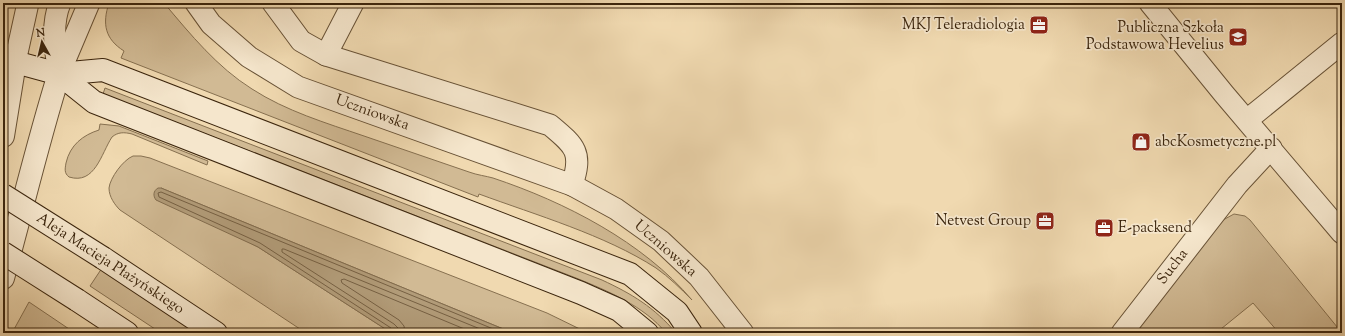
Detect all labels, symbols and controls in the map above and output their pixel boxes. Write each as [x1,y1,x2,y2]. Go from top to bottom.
office icon: MKJ Teleradiologia [1028,14,1050,36]
place label: MKJ Teleradiologia [902,15,1025,36]
place label: Publiczna Szkoła Podstawowa Hevelius [1086,18,1224,56]
north arrow [22,22,62,62]
text: N [34,25,46,42]
school or university icon: Publiczna Szkoła Podstawowa Hevelius [1227,26,1249,48]
street label: Uczniowska [332,90,412,136]
shop icon: abcKosmetyczne.pl [1130,131,1152,153]
place label: abcKosmetyczne.pl [1155,132,1276,153]
street label: Aleja Macieja Płażyńskiego [32,208,188,320]
office icon: Netvest Group [1034,210,1056,232]
place label: Netvest Group [936,211,1031,232]
street label: Uczniowska [629,216,701,282]
office icon: E-packsend [1093,217,1115,239]
place label: E-packsend [1118,218,1193,239]
street label: Sucha [1152,245,1194,289]

